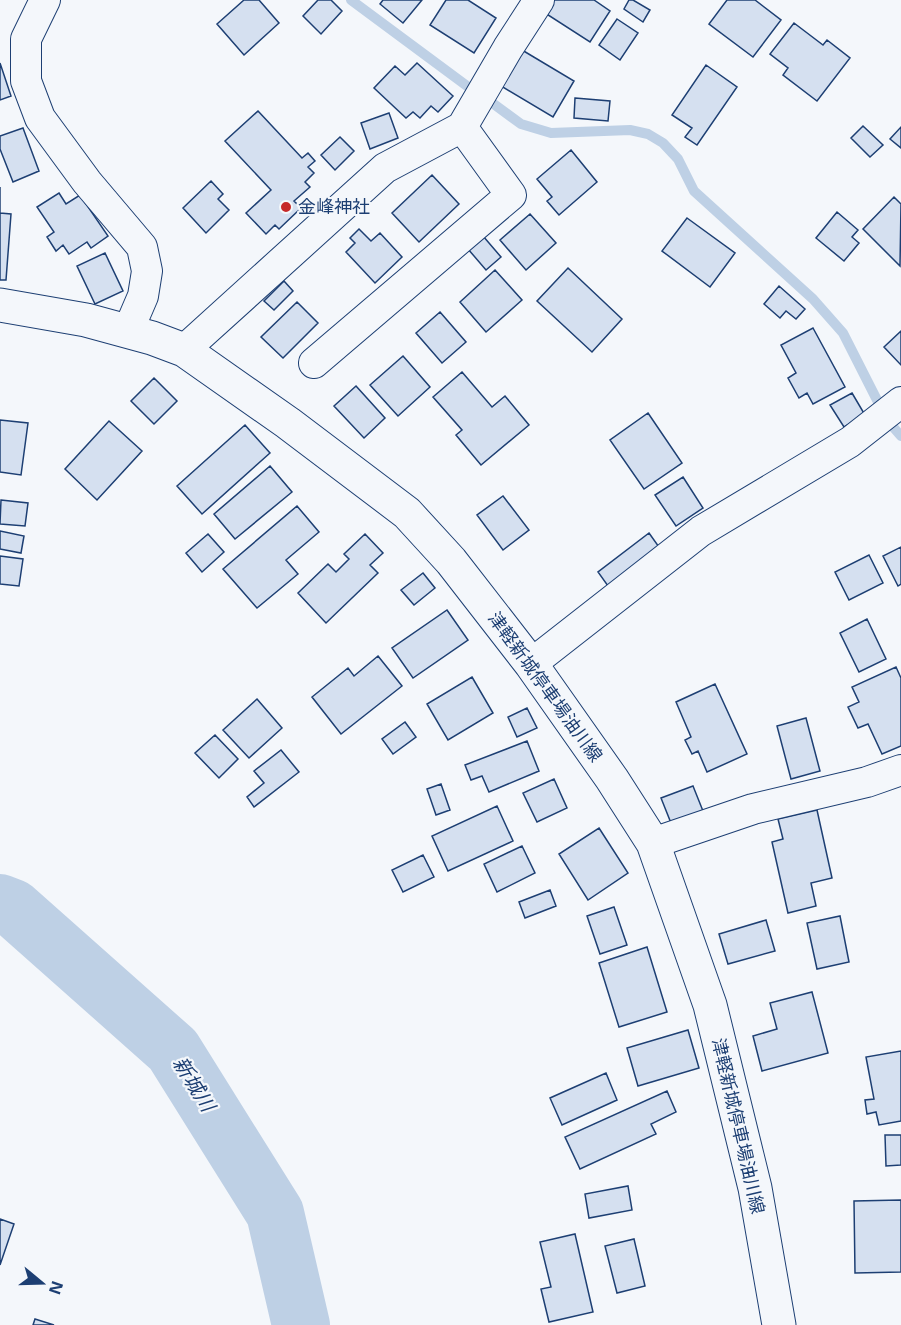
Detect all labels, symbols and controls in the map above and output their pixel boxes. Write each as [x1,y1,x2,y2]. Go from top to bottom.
place label: 金峰神社 [298,194,370,218]
marker: 金峰神社 [279,200,293,214]
street label: 津軽新城停車場油川線 [483,607,608,766]
street label: 津軽新城停車場油川線 [707,1035,771,1216]
water label: 新城川 [167,1051,223,1118]
north arrow [12,1253,72,1313]
text: N [44,1278,69,1298]

